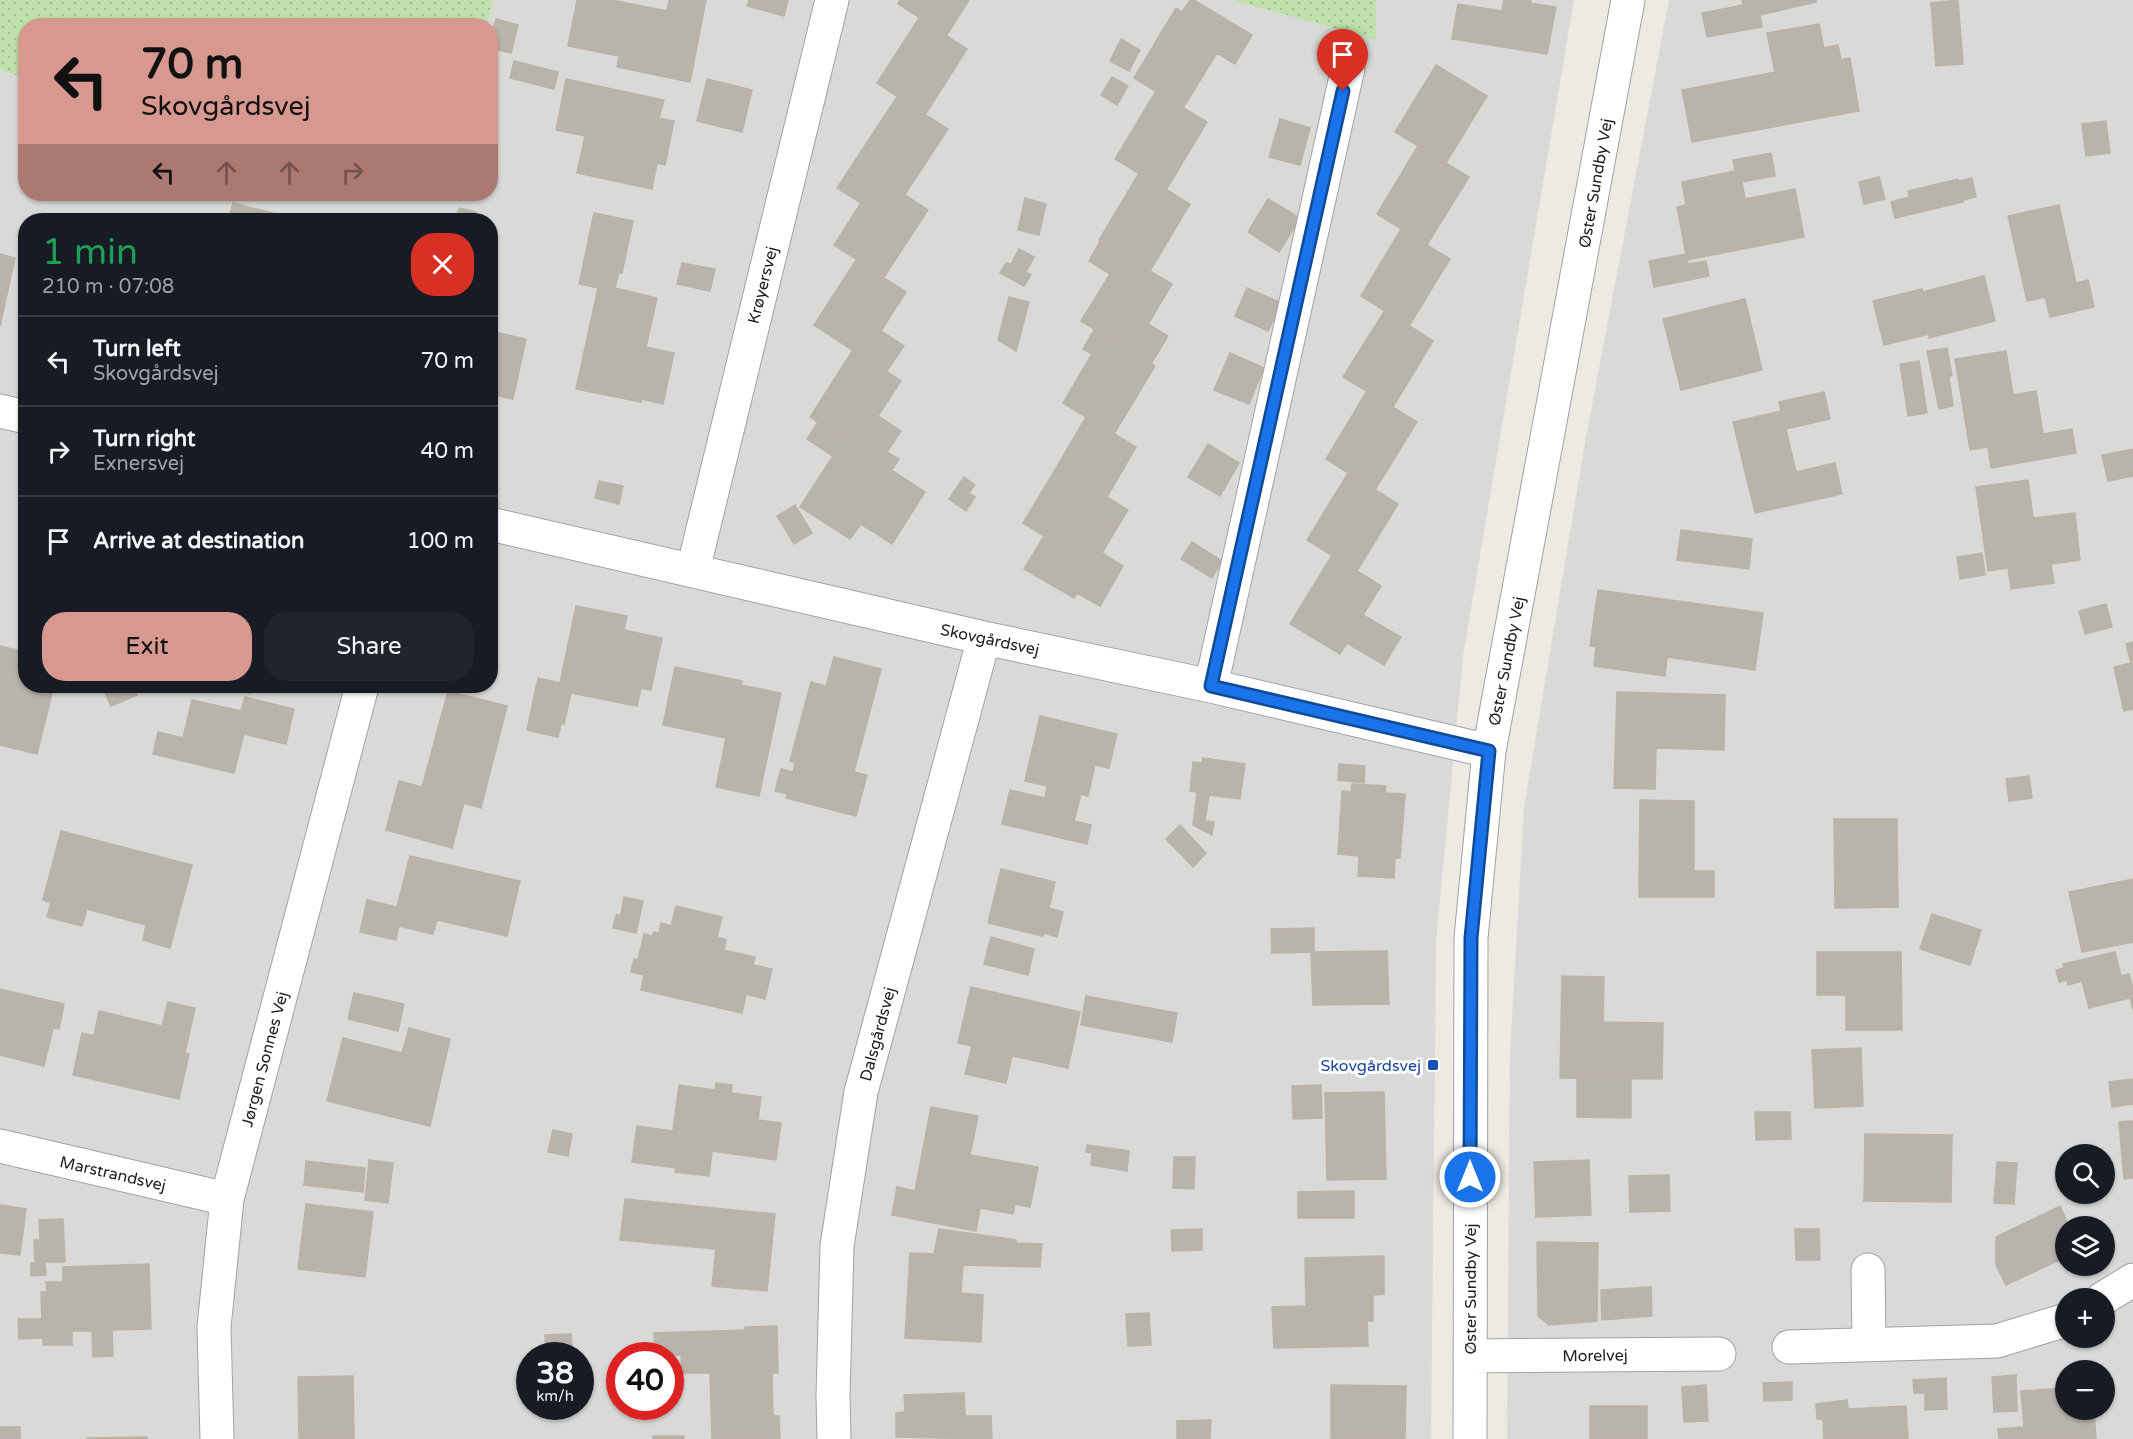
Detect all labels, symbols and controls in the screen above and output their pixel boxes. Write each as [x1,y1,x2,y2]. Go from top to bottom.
pin [1317,29,1368,91]
icon: arrive [1326,38,1359,71]
text: 70 m [141,39,243,90]
icon: left [42,42,120,120]
text: Skovgårdsvej [141,90,311,123]
street label: Øster Sundby Vej [1575,117,1617,250]
icon: left [147,156,180,189]
icon: ahead [210,156,243,189]
icon: ahead [273,156,306,189]
icon: right [336,156,369,189]
text: 1 min [42,231,138,274]
button: close [411,233,474,296]
street label: Krøyersvej [744,244,782,326]
text: 210 m · 07:08 [42,275,174,299]
text: Turn left [93,336,181,362]
icon: left [42,345,75,378]
text: 70 m [420,348,474,374]
text: Skovgårdsvej [93,362,219,386]
text: Turn right [93,426,195,452]
icon: right [42,435,75,468]
text: 40 m [420,438,474,464]
text: Exnersvej [93,452,184,476]
icon: arrive [42,525,75,558]
text: Arrive at destination [93,528,304,554]
text: 100 m [407,528,474,554]
street label: Øster Sundby Vej [1485,595,1529,728]
button: Exit [42,612,252,681]
button: Share [264,612,474,681]
street label: Skovgårdsvej [939,620,1041,660]
street label: Dalsgårdsvej [856,985,900,1084]
street label: Jørgen Sonnes Vej [237,989,293,1129]
place label: Skovgårdsvej [1321,1056,1421,1076]
marker: Skovgårdsvej [1426,1058,1440,1072]
map controls [2055,1144,2115,1420]
button: search [2055,1144,2115,1204]
position arrow [1438,1145,1502,1209]
street label: Marstrandsvej [58,1152,168,1196]
button: layers [2055,1216,2115,1276]
street label: Øster Sundby Vej [1461,1223,1481,1355]
button: + [2055,1288,2115,1348]
speed limit sign: 40 [606,1342,684,1420]
street label: Morelvej [1562,1345,1628,1367]
text: 38 [536,1355,574,1392]
button: − [2055,1360,2115,1420]
text: km/h [536,1387,574,1405]

